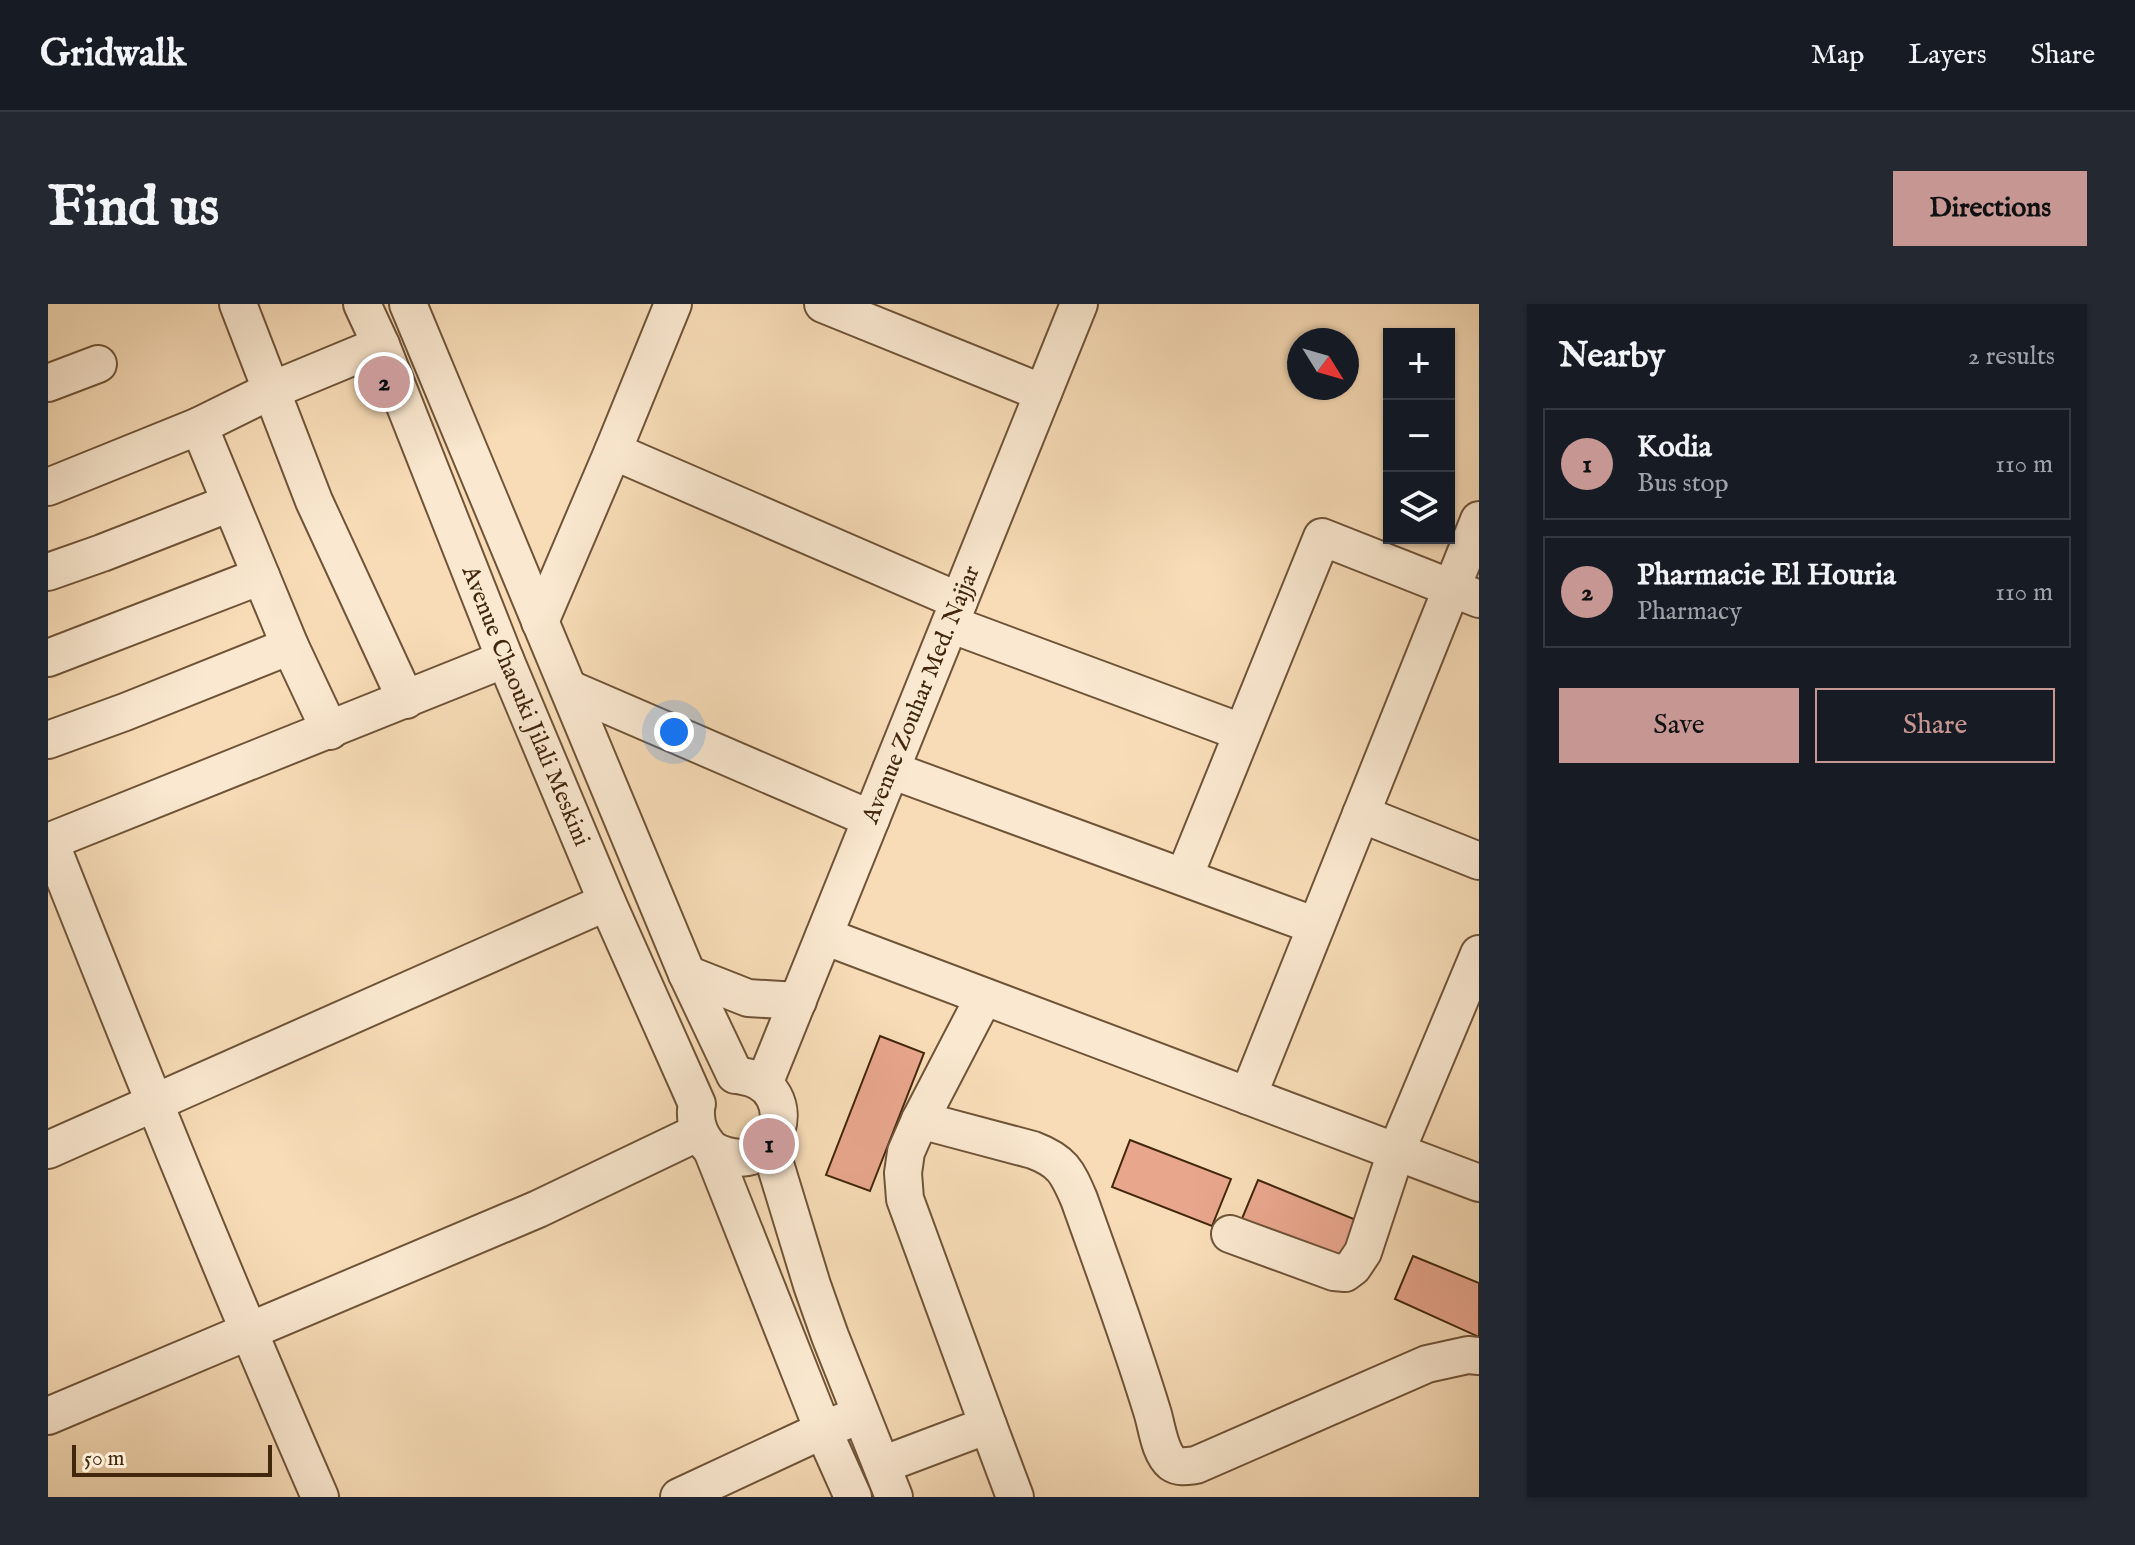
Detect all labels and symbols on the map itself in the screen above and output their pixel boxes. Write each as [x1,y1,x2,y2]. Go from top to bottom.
north arrow [1287,328,1359,400]
pin: 2 [358,352,410,412]
street label: Avenue Chaouki Jilali Meskini [454,560,597,851]
street label: Avenue Zouhar Med. Najjar [855,561,987,829]
your location [654,712,694,752]
pin: 1 [743,1114,795,1174]
scale bar [72,1441,272,1477]

